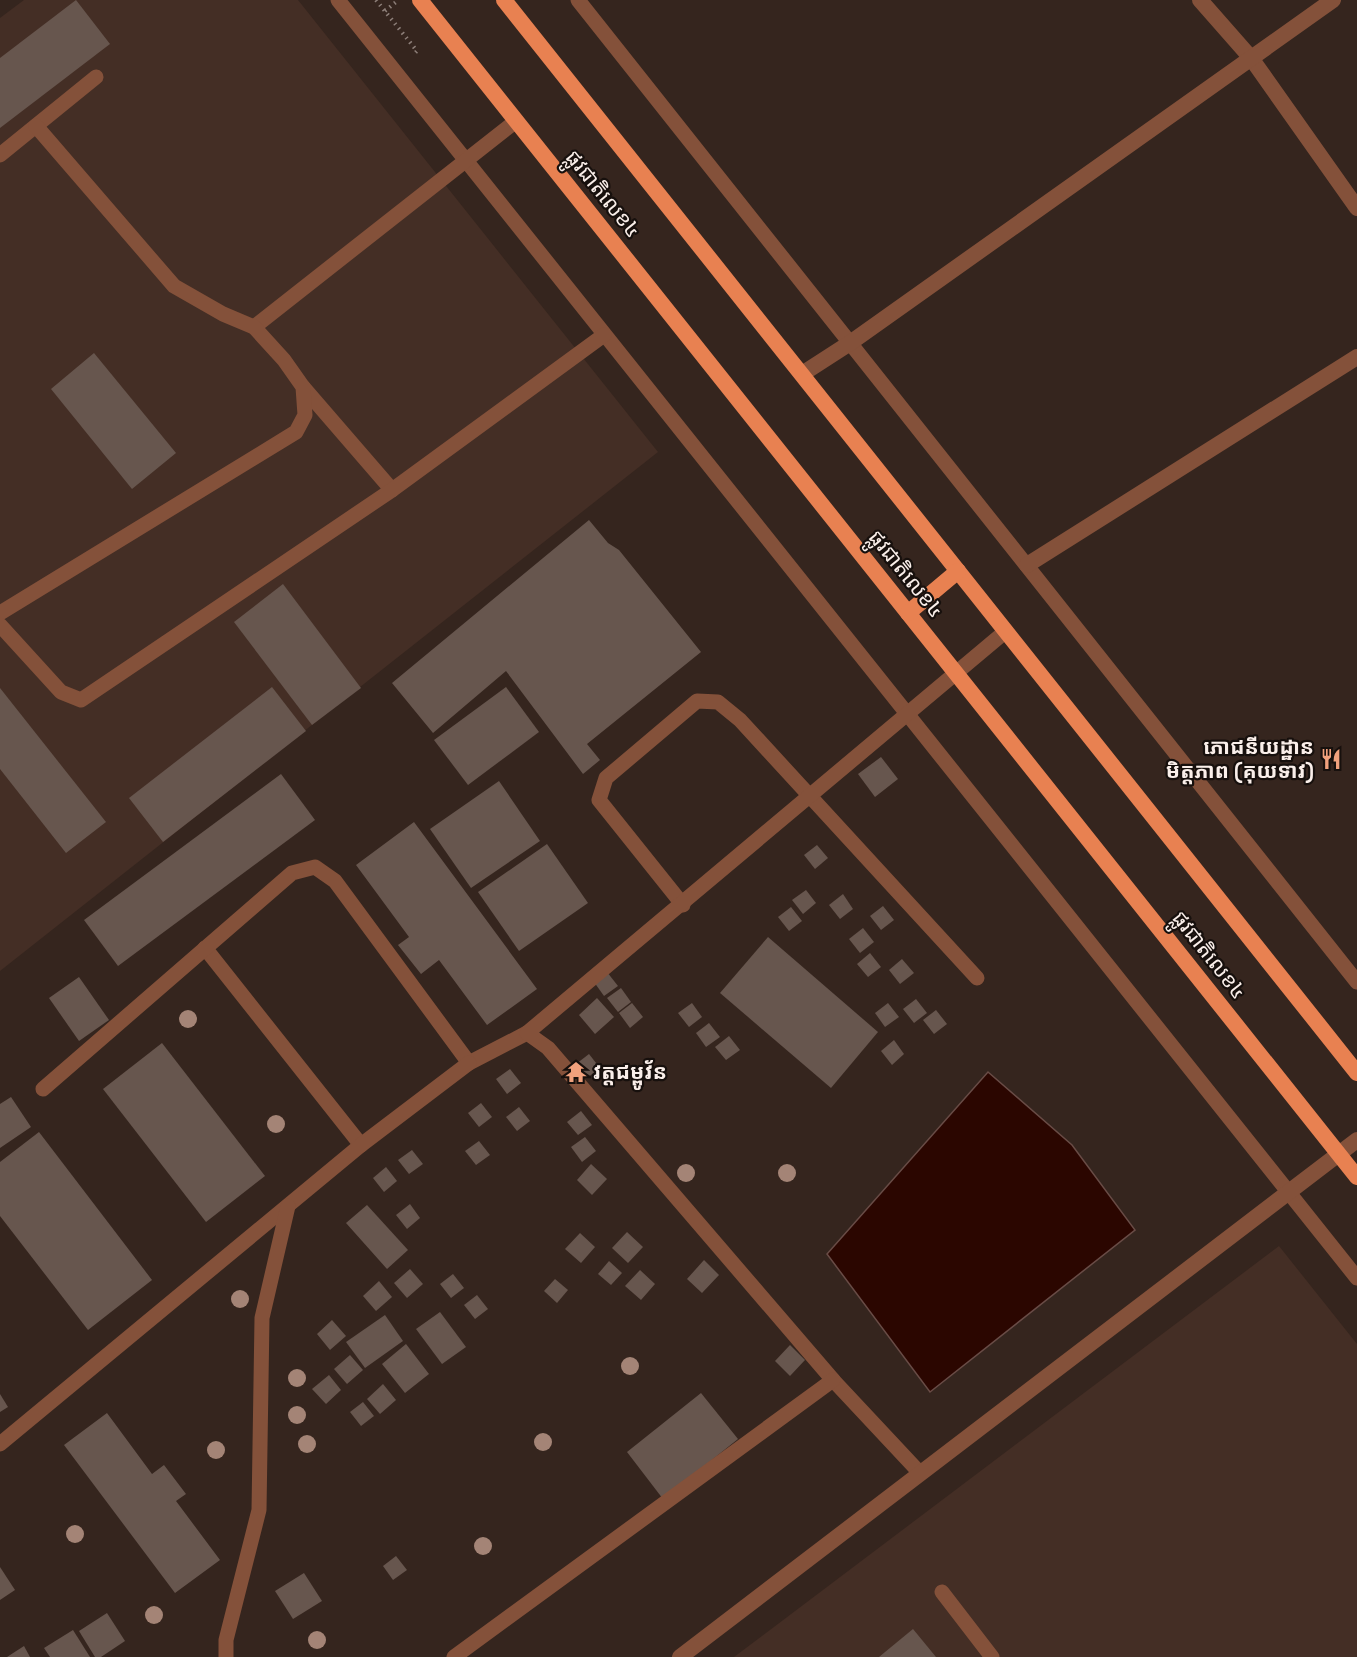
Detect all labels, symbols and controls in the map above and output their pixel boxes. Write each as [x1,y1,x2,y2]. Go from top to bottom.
street label: ផ្លូវជាតិលេខ៤ [555,144,647,247]
street label: ផ្លូវជាតិលេខ៤ [858,524,950,627]
place label: ភោជនីយដ្ឋាន មិត្តភាព (គុយទាវ) [1166,733,1314,785]
restaurant icon: ភោជនីយដ្ឋាន មិត្តភាព (គុយទាវ) [1319,747,1343,771]
street label: ផ្លូវជាតិលេខ៤ [1162,905,1252,1008]
place label: វត្តជម្ពូវ័ន [593,1058,667,1090]
temple icon: វត្តជម្ពូវ័ន [564,1060,588,1084]

